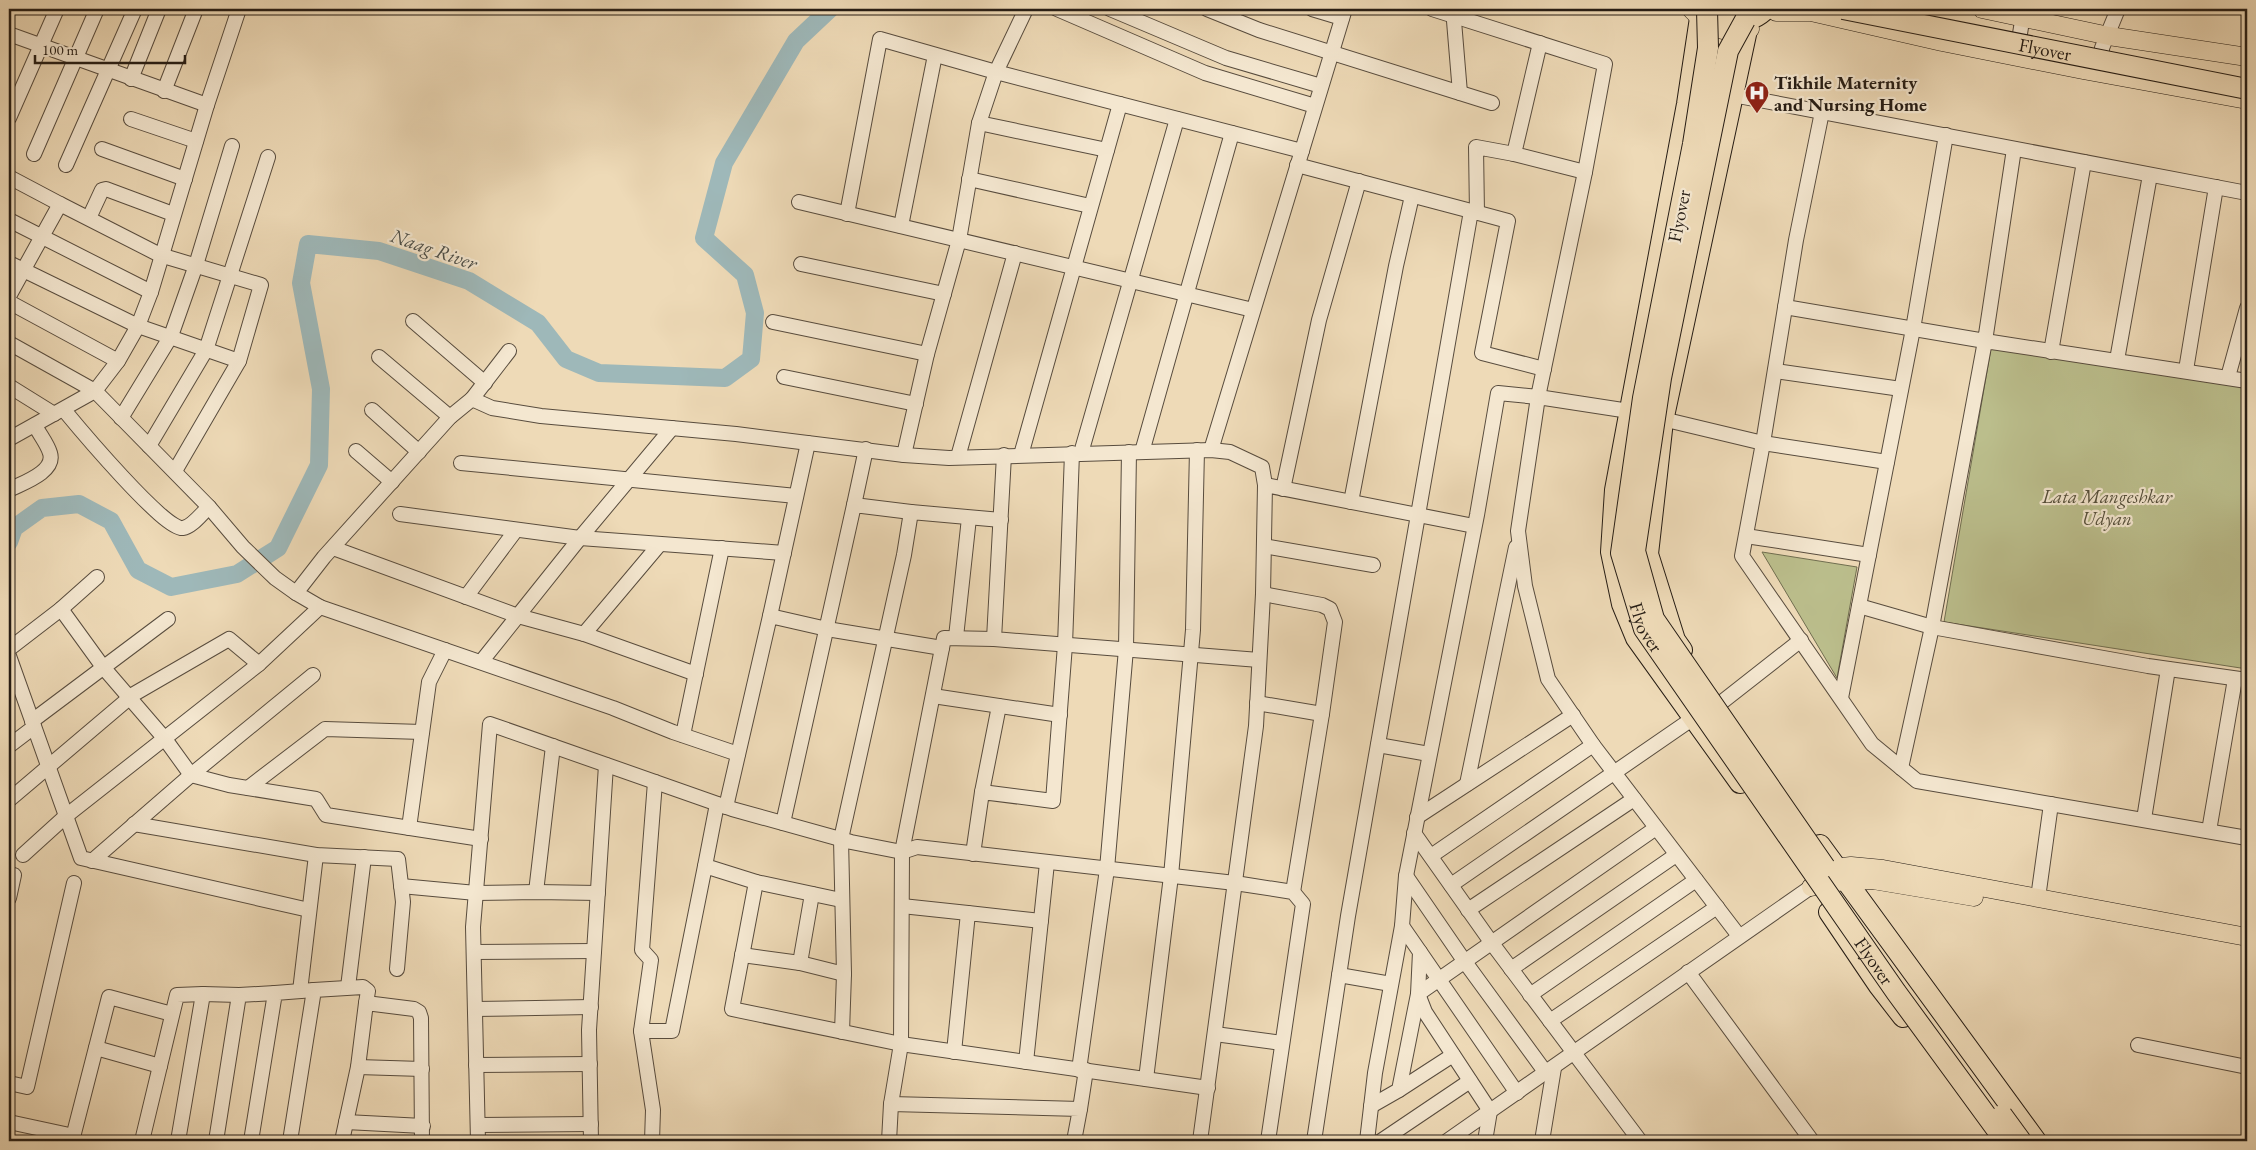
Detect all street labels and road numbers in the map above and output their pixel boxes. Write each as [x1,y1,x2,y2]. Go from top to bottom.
street label: Flyover [2017,32,2074,67]
street label: Flyover [1662,187,1696,244]
street label: Flyover [1624,599,1669,658]
street label: Flyover [1849,932,1900,990]

